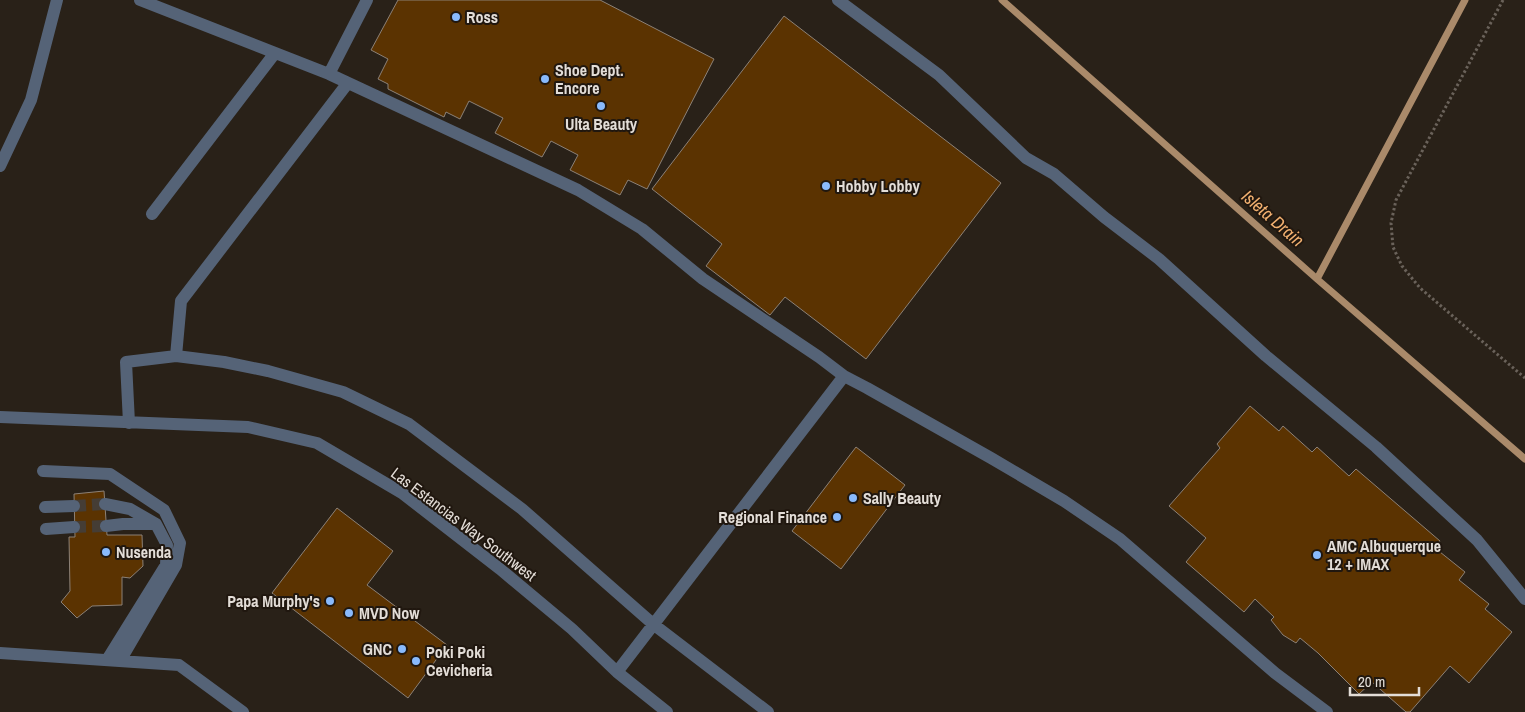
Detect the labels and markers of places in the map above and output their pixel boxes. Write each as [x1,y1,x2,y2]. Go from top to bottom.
place label: Ross [466,6,498,28]
marker: Ross [450,11,462,23]
place label: Shoe Dept. Encore [555,59,624,99]
marker: Shoe Dept. Encore [539,73,551,85]
marker: Ulta Beauty [595,100,607,112]
place label: Ulta Beauty [565,113,638,135]
place label: Hobby Lobby [836,175,921,197]
marker: Hobby Lobby [820,180,832,192]
place label: Sally Beauty [863,487,942,509]
marker: Sally Beauty [847,492,859,504]
place label: Regional Finance [718,506,827,528]
marker: Regional Finance [831,511,843,523]
place label: AMC Albuquerque 12 + IMAX [1327,535,1441,575]
place label: Nusenda [116,541,172,563]
marker: Nusenda [100,546,112,558]
marker: AMC Albuquerque 12 + IMAX [1311,549,1323,561]
place label: Papa Murphy's [227,590,320,612]
marker: Papa Murphy's [324,595,336,607]
place label: MVD Now [359,602,420,624]
marker: MVD Now [343,607,355,619]
place label: GNC [363,638,392,660]
place label: Poki Poki Cevicheria [426,641,493,681]
marker: GNC [396,643,408,655]
marker: Poki Poki Cevicheria [410,655,422,667]

